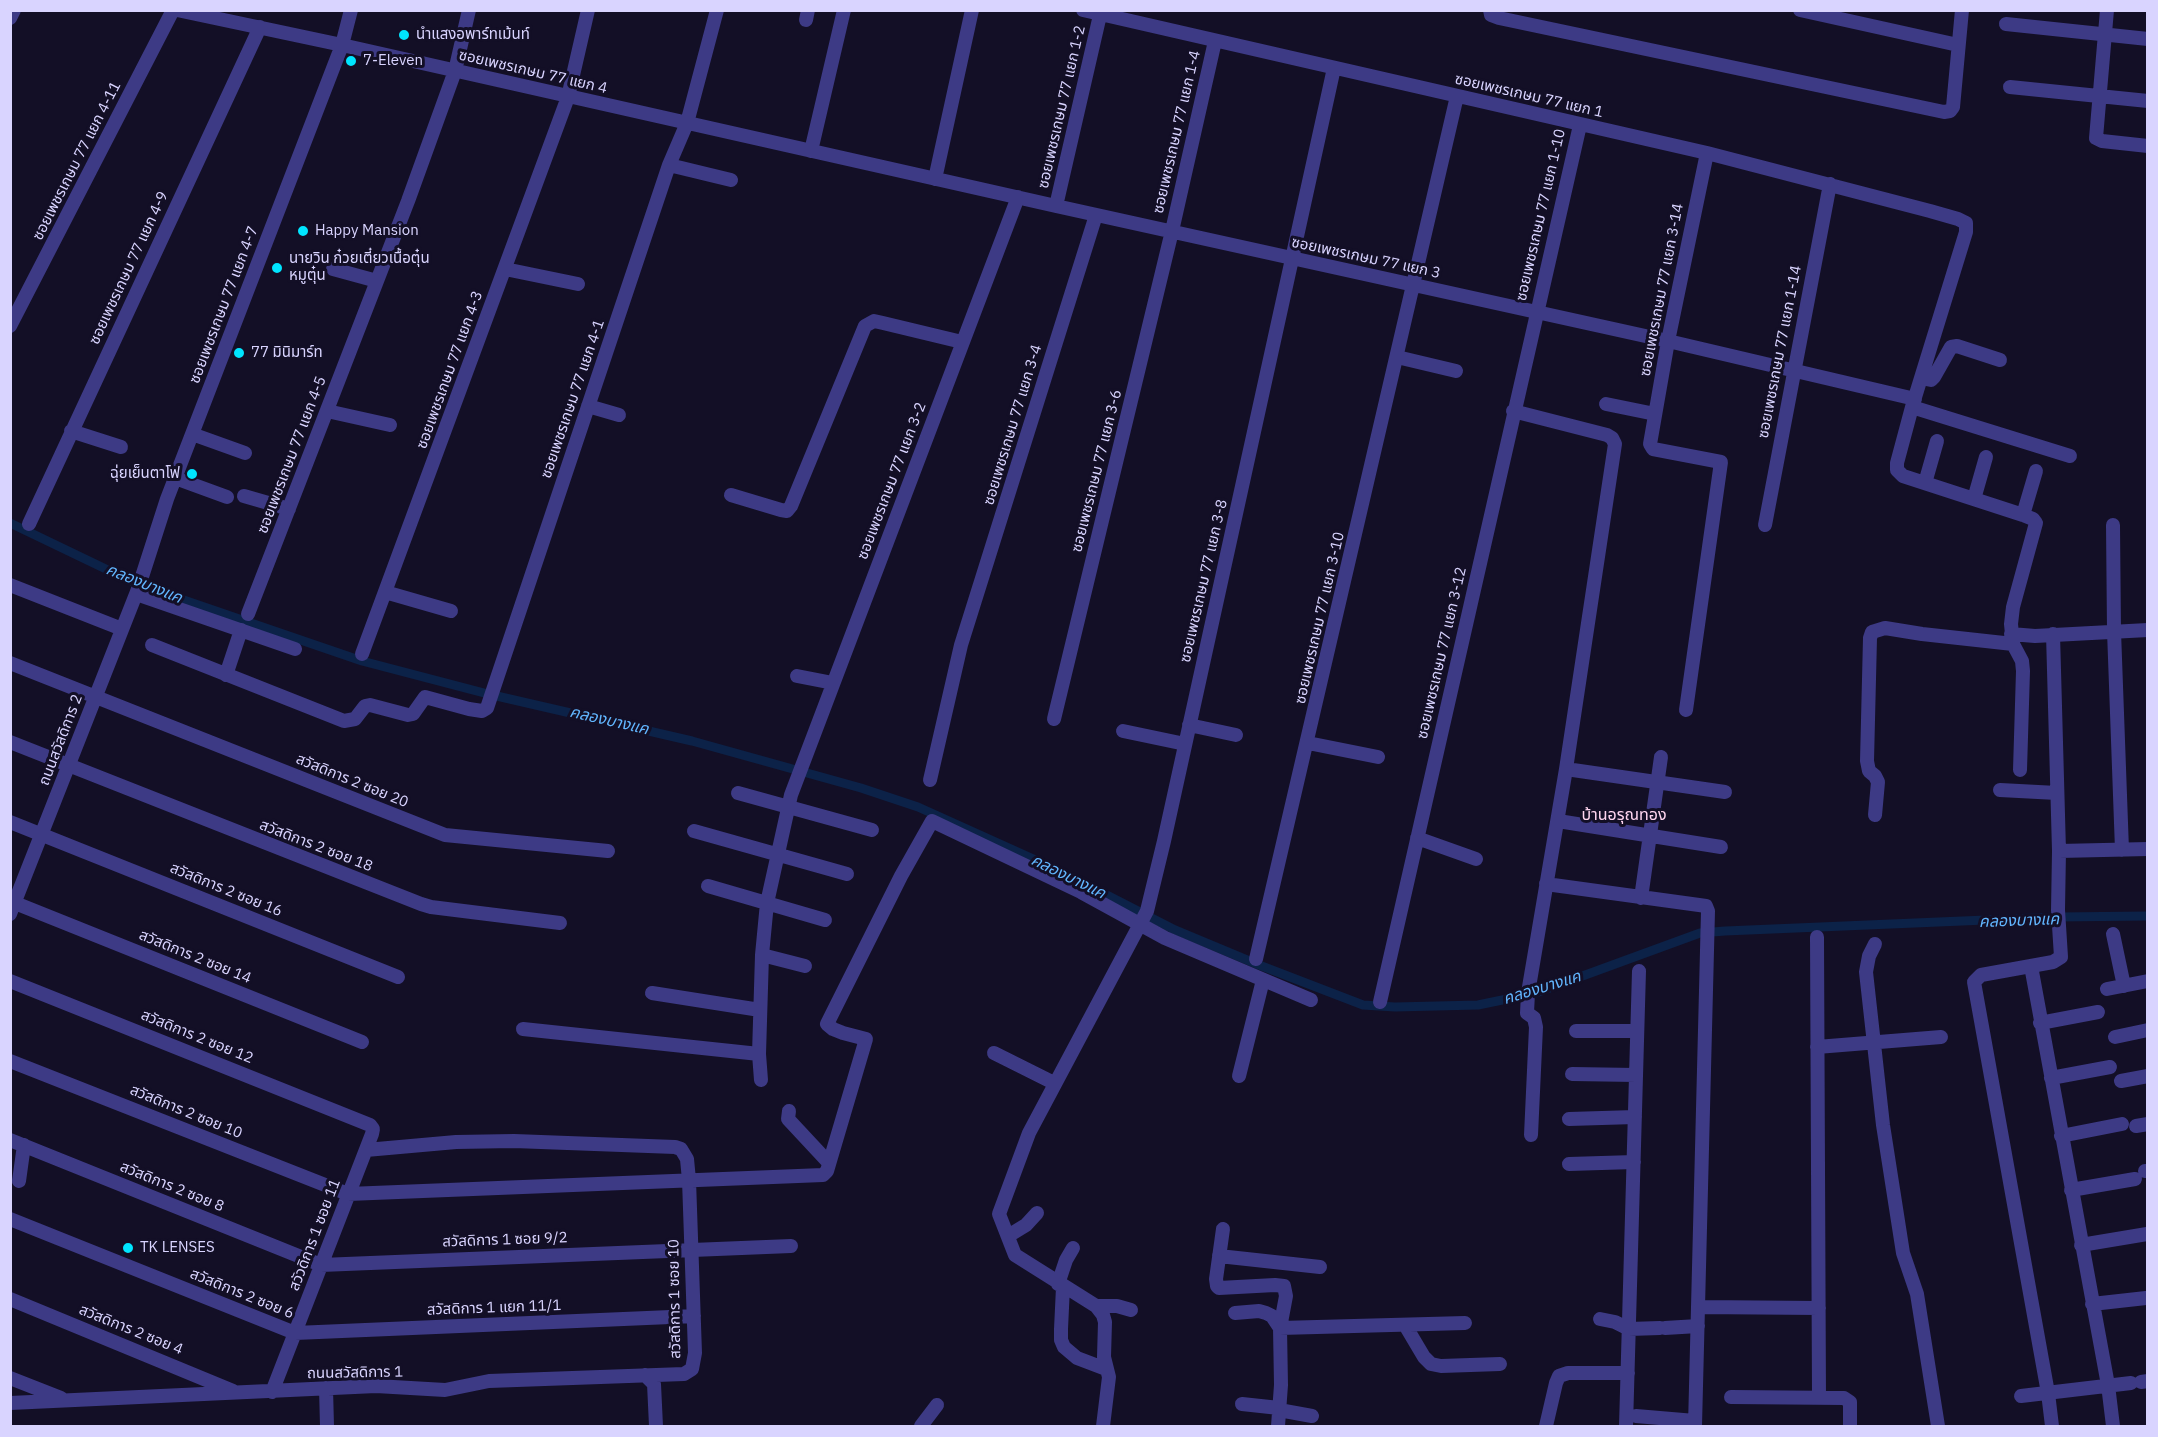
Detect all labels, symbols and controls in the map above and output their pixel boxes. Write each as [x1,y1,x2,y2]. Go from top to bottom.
street label: ซอยเพชรเกษม 77 แยก 1-2 [1034,24,1090,190]
place label: นำแสงอพาร์ทเม้นท์ [416,26,530,44]
marker: นำแสงอพาร์ทเม้นท์ [397,28,411,42]
street label: ซอยเพชรเกษม 77 แยก 4 [457,46,609,98]
street label: ซอยเพชรเกษม 77 แยก 1-4 [1149,49,1205,215]
place label: 7-Eleven [363,52,423,70]
marker: 7-Eleven [344,54,358,68]
street label: ซอยเพชรเกษม 77 แยก 1 [1453,70,1605,122]
street label: ซอยเพชรเกษม 77 แยก 4-11 [29,79,125,243]
street label: ซอยเพชรเกษม 77 แยก 1-10 [1512,127,1570,303]
street label: ซอยเพชรเกษม 77 แยก 4-9 [86,189,172,347]
street label: ซอยเพชรเกษม 77 แยก 3-14 [1636,202,1688,378]
place label: Happy Mansion [315,222,419,240]
street label: ซอยเพชรเกษม 77 แยก 4-7 [186,224,262,386]
marker: Happy Mansion [296,224,310,238]
street label: ซอยเพชรเกษม 77 แยก 3 [1290,233,1442,283]
place label: นายวิน ก๋วยเตี๋ยวเนื้อตุ๋น หมูตุ๋น [289,250,430,285]
marker: นายวิน ก๋วยเตี๋ยวเนื้อตุ๋น หมูตุ๋น [270,261,284,275]
street label: ซอยเพชรเกษม 77 แยก 1-14 [1754,264,1806,440]
street label: ซอยเพชรเกษม 77 แยก 4-3 [413,289,487,451]
street label: ซอยเพชรเกษม 77 แยก 4-1 [537,317,609,481]
street label: ซอยเพชรเกษม 77 แยก 3-4 [980,343,1046,507]
place label: 77 มินิมาร์ท [251,344,323,362]
marker: 77 มินิมาร์ท [232,346,246,360]
street label: ซอยเพชรเกษม 77 แยก 4-5 [254,374,330,536]
street label: ซอยเพชรเกษม 77 แยก 3-6 [1068,388,1126,554]
street label: ซอยเพชรเกษม 77 แยก 3-2 [854,400,930,562]
place label: ฉุ่ยเย็นตาโฟ [110,465,180,483]
marker: ฉุ่ยเย็นตาโฟ [185,467,199,481]
street label: ซอยเพชรเกษม 77 แยก 3-8 [1176,498,1232,664]
street label: ซอยเพชรเกษม 77 แยก 3-10 [1291,530,1349,706]
water label: คลองบางแค [103,560,185,608]
street label: ซอยเพชรเกษม 77 แยก 3-12 [1413,565,1471,741]
street label: ถนนสวัสดิการ 2 [35,692,87,788]
water label: คลองบางแค [568,703,650,739]
street label: สวัสดิการ 2 ซอย 20 [293,750,411,812]
district label: บ้านอรุณทอง [1581,805,1667,825]
street label: สวัสดิการ 2 ซอย 18 [257,816,375,876]
water label: คลองบางแค [1028,851,1108,903]
street label: สวัสดิการ 2 ซอย 16 [167,859,285,921]
water label: คลองบางแค [1979,910,2059,932]
street label: สวัสดิการ 2 ซอย 14 [136,926,254,988]
water label: คลองบางแค [1501,967,1583,1009]
street label: สวัสดิการ 2 ซอย 12 [138,1006,256,1068]
street label: สวัสดิการ 2 ซอย 10 [127,1081,245,1143]
street label: สวัสดิการ 2 ซอย 8 [117,1158,227,1216]
street label: สวัวดิการ 1 ซอย 11 [285,1176,345,1294]
street label: สวัสดิการ 1 ซอย 9/2 [442,1229,568,1251]
place label: TK LENSES [140,1239,215,1257]
street label: สวัสดิการ 1 ซอย 10 [665,1239,685,1359]
marker: TK LENSES [121,1241,135,1255]
street label: สวัสดิการ 2 ซอย 6 [187,1265,297,1323]
street label: สวัสดิการ 1 แยก 11/1 [426,1297,562,1319]
street label: สวัสดิการ 2 ซอย 4 [76,1301,186,1359]
street label: ถนนสวัสดิการ 1 [307,1363,403,1383]

